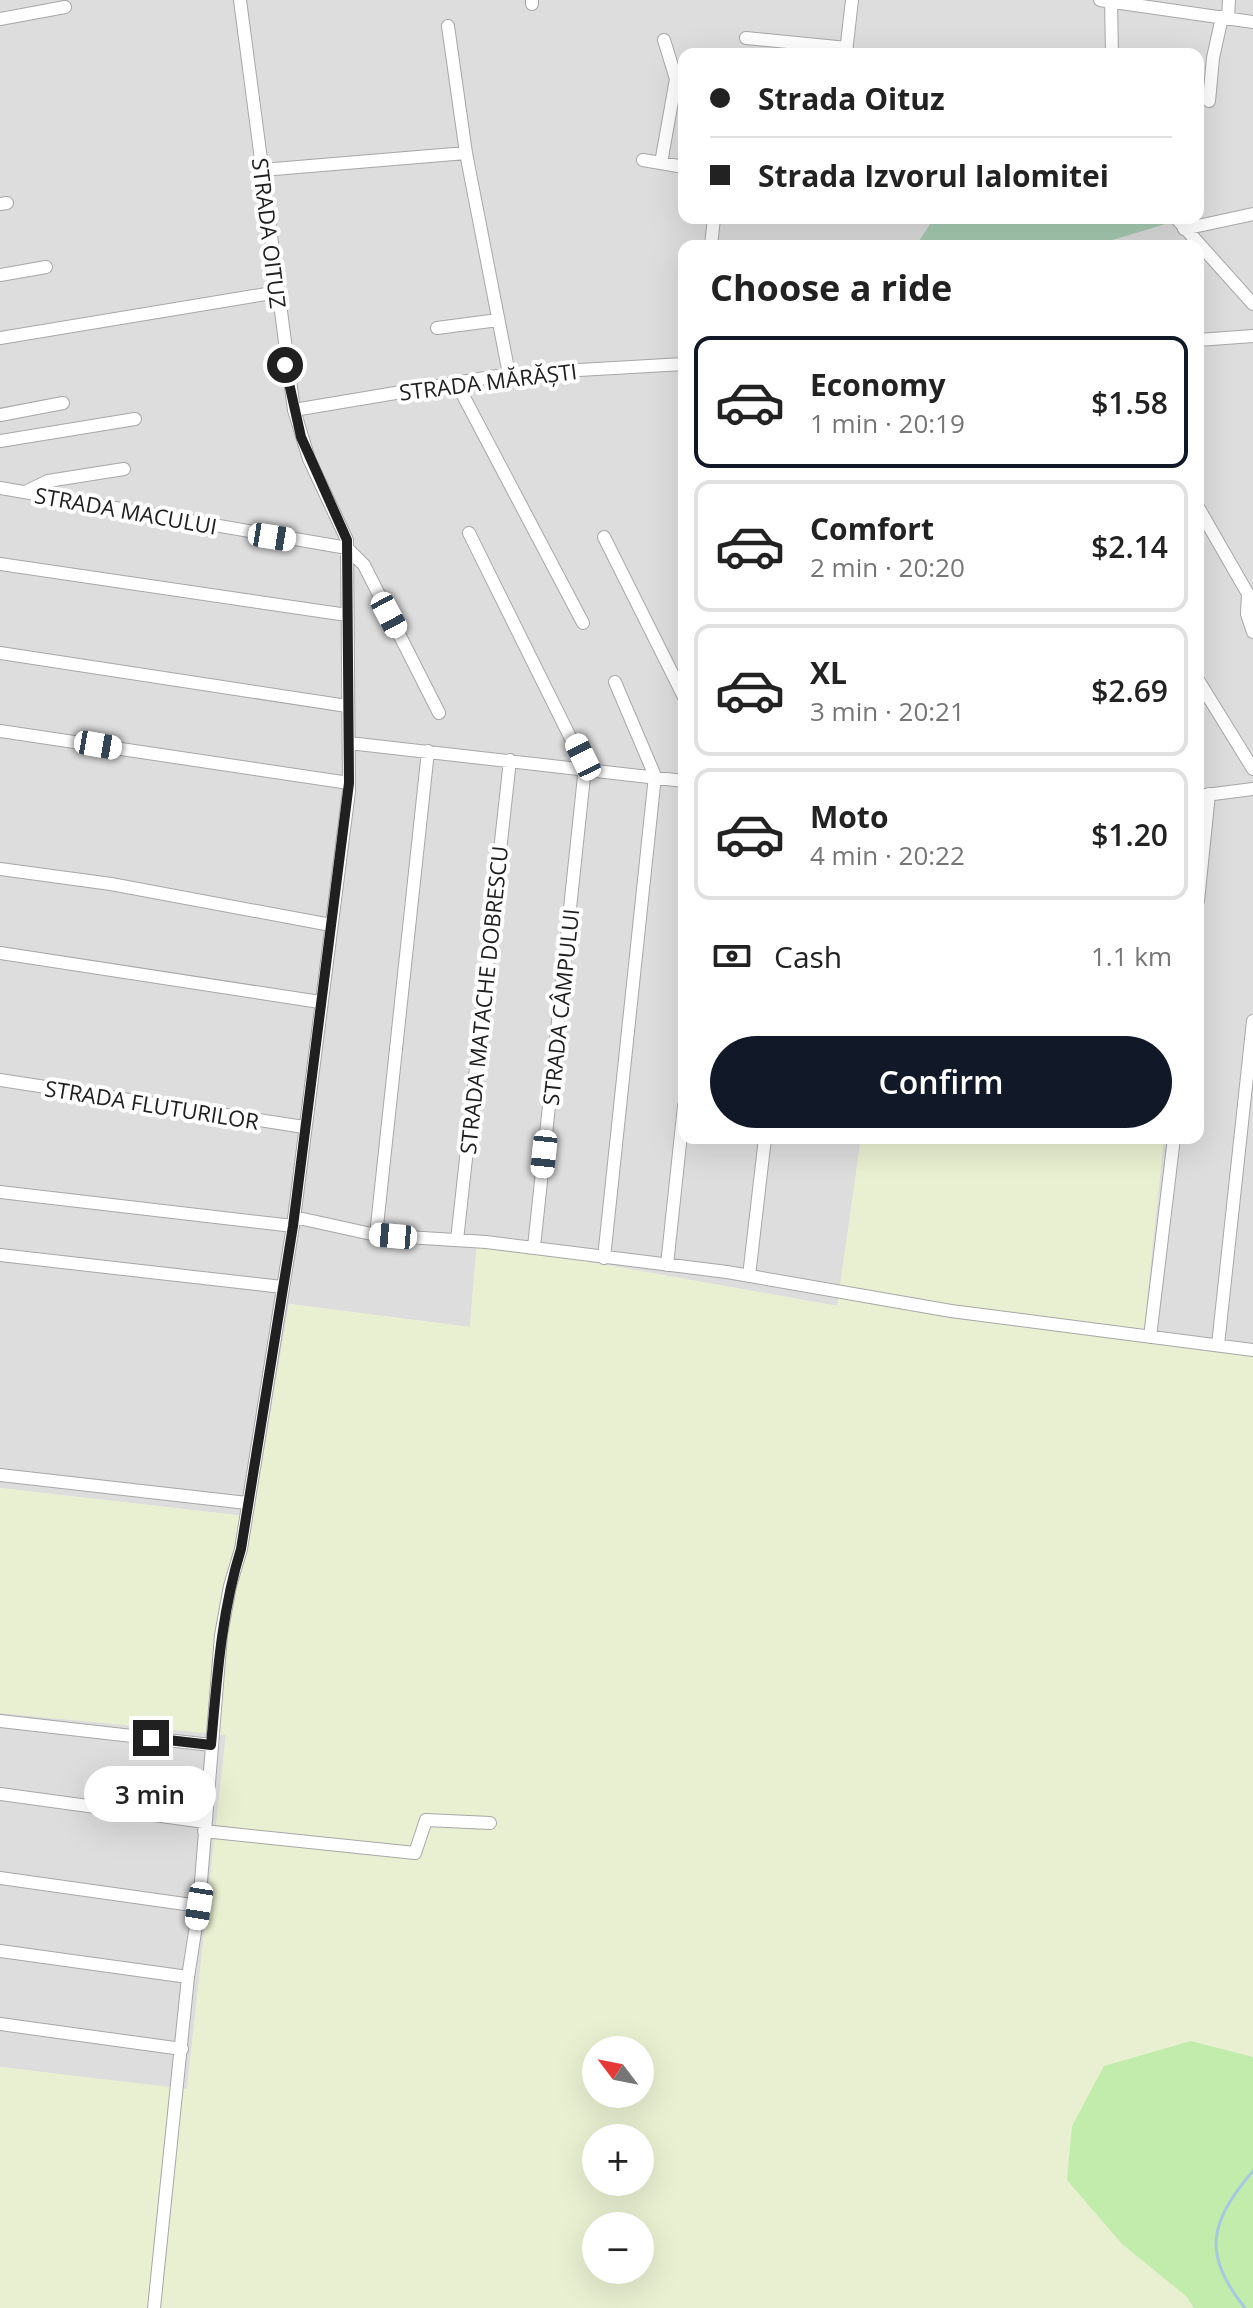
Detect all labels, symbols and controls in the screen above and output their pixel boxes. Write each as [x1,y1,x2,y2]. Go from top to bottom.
text: Strada Oituz [758,78,945,119]
text: Strada Izvorul Ialomitei [758,155,1109,196]
street label: STRADA OITUZ [246,156,294,310]
text: Choose a ride [710,263,952,312]
route start [267,347,303,383]
street label: STRADA MĂRĂȘTI [397,355,579,407]
text: Economy [810,364,946,405]
icon: car [714,366,786,438]
text: $1.58 [1091,382,1168,423]
text: 1 min · 20:19 [810,405,965,441]
street label: STRADA MACULUI [33,479,219,541]
text: Comfort [810,508,934,549]
icon: car [714,510,786,582]
car [246,521,298,553]
text: $2.14 [1091,526,1168,567]
text: 2 min · 20:20 [810,549,965,585]
car [367,588,411,642]
text: XL [810,652,847,693]
icon: car [714,654,786,726]
text: $2.69 [1091,670,1168,711]
text: 3 min · 20:21 [810,693,965,729]
car [72,729,124,761]
car [562,730,604,784]
text: Moto [810,796,888,837]
icon: car [714,798,786,870]
text: $1.20 [1091,814,1168,855]
text: 4 min · 20:22 [810,837,965,873]
street label: STRADA MATACHE DOBRESCU [452,844,514,1156]
street label: STRADA CÂMPULUI [535,907,585,1107]
icon: cash [710,934,754,978]
text: Cash [774,936,842,977]
text: 1.1 km [1091,938,1172,974]
button: Confirm [710,1036,1172,1128]
street label: STRADA FLUTURILOR [43,1072,262,1136]
car [530,1129,558,1179]
car [368,1222,418,1250]
route end [133,1720,169,1756]
callout: 3 min [85,1766,217,1822]
text: 3 min [115,1776,185,1812]
car [183,1880,215,1932]
north arrow [582,2036,654,2108]
map controls [582,2036,654,2284]
button: + [582,2124,654,2196]
button: − [582,2212,654,2284]

